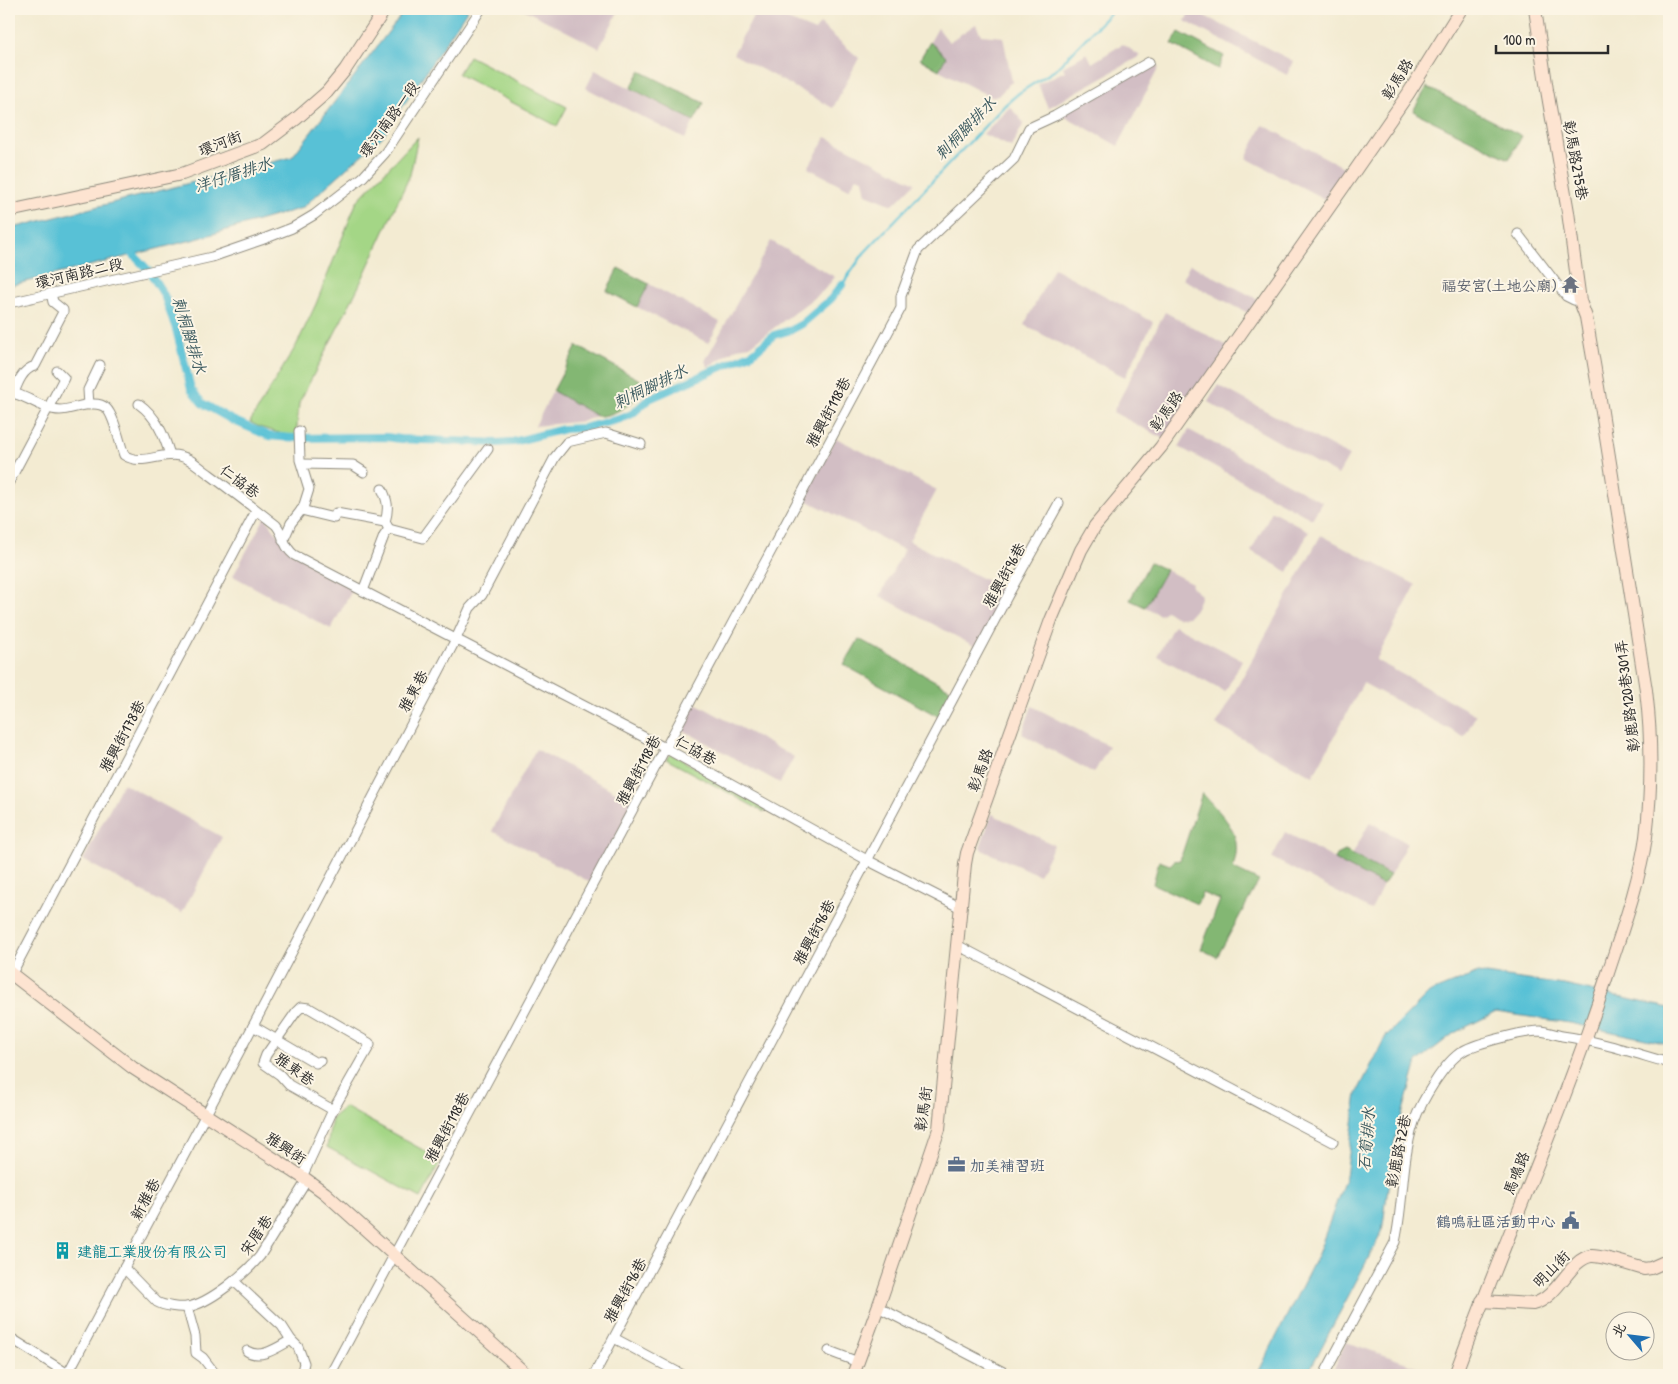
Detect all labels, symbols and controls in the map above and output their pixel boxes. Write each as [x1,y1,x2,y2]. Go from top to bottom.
scale bar [1496,22,1608,54]
text: 100 m [1503,29,1536,50]
street label: 彰馬路 [1376,54,1418,104]
street label: 環河南路一段 [354,76,424,162]
water label: 刺桐腳排水 [929,91,1001,164]
street label: 彰馬路275巷 [1559,118,1593,202]
street label: 環河街 [195,125,245,161]
water label: 洋仔厝排水 [192,151,275,197]
street label: 環河南路二段 [33,253,125,293]
place label: 福安宮(土地公廟) [1442,275,1557,296]
temple icon: 福安宮(土地公廟) [1561,275,1581,295]
water label: 刺桐腳排水 [168,294,213,377]
water label: 刺桐腳排水 [609,358,692,413]
street label: 雅興街118巷 [801,373,855,451]
street label: 彰馬路 [1144,387,1188,435]
street label: 仁協巷 [216,459,264,503]
street label: 雅興街96巷 [977,539,1031,611]
street label: 彰鹿路120巷301弄 [1610,639,1644,753]
street label: 雅東巷 [393,666,433,716]
street label: 雅興街178巷 [94,696,150,776]
street label: 仁協巷 [671,730,721,770]
street label: 雅興街118巷 [611,731,665,809]
street label: 彰馬路 [962,745,998,795]
street label: 雅興街96巷 [788,896,840,968]
street label: 雅東巷 [271,1047,319,1091]
street label: 彰馬街 [909,1085,937,1133]
street label: 雅興街118巷 [420,1088,474,1166]
water label: 石筍排水 [1352,1105,1380,1172]
street label: 彰鹿路72巷 [1381,1112,1415,1190]
street label: 雅興街 [261,1127,311,1169]
street label: 馬鳴路 [1498,1148,1534,1198]
office icon: 加美補習班 [946,1155,966,1175]
place label: 加美補習班 [970,1155,1045,1176]
street label: 新雅巷 [125,1174,165,1224]
street label: 宋厝巷 [235,1210,277,1260]
place label: 鶴鳴社區活動中心 [1436,1211,1556,1232]
public building icon: 鶴鳴社區活動中心 [1560,1211,1580,1231]
building icon: 建龍工業股份有限公司 [53,1241,73,1261]
place label: 建龍工業股份有限公司 [77,1241,227,1262]
street label: 明山街 [1528,1246,1574,1292]
street label: 雅興街96巷 [598,1254,652,1326]
north arrow [1606,1312,1656,1362]
text: 北 [1606,1319,1630,1340]

